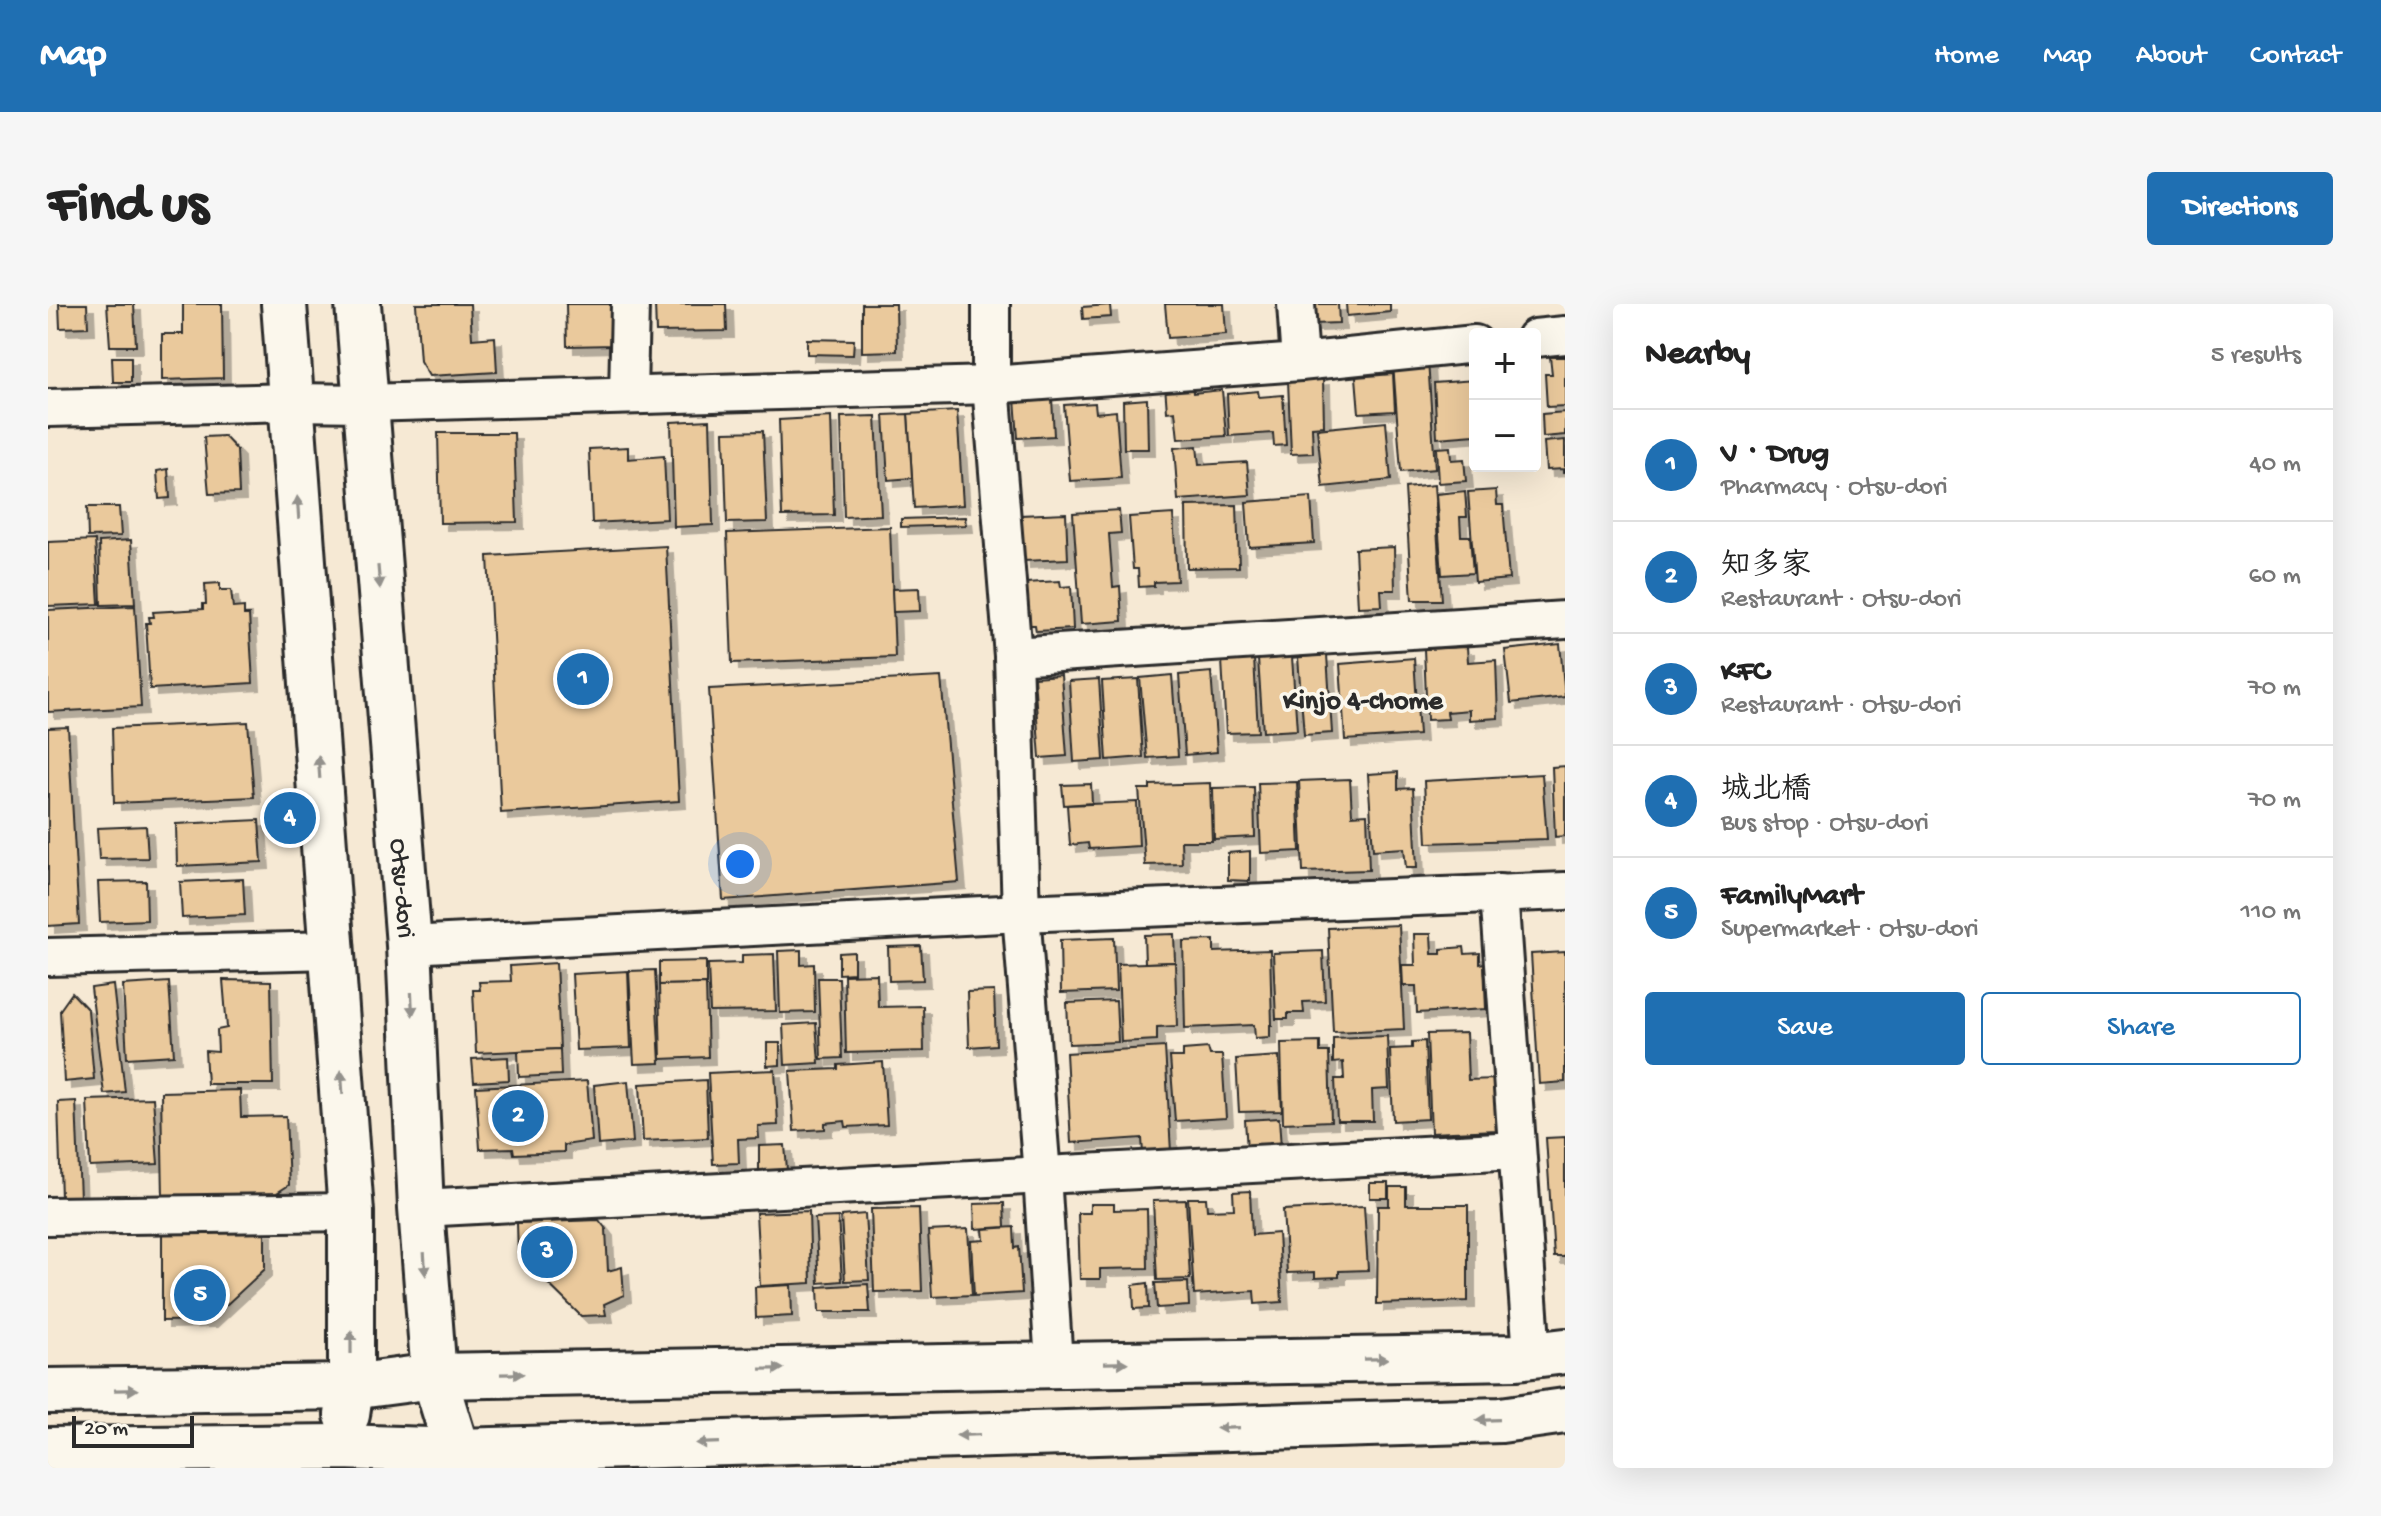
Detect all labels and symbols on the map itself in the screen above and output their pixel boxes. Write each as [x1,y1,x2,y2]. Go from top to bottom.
one-way arrow [292,495,305,520]
one-way arrow [373,565,386,590]
pin: 1 [557,649,609,709]
district label: Kinjo 4-chome [1282,686,1444,719]
one-way arrow [312,754,325,779]
pin: 4 [264,788,316,848]
street label: Otsu-dori [381,838,419,939]
your location [720,844,760,884]
one-way arrow [405,992,418,1017]
one-way arrow [335,1069,348,1094]
pin: 2 [492,1086,544,1146]
pin: 3 [521,1222,573,1282]
one-way arrow [419,1251,432,1276]
pin: 5 [174,1265,226,1325]
one-way arrow [345,1329,357,1354]
one-way arrow [1364,1353,1389,1366]
one-way arrow [1104,1357,1129,1369]
one-way arrow [760,1363,785,1375]
one-way arrow [500,1368,525,1381]
one-way arrow [114,1384,139,1396]
scale bar [72,1412,194,1448]
one-way arrow [1475,1414,1500,1426]
one-way arrow [1215,1421,1240,1434]
one-way arrow [955,1429,980,1442]
one-way arrow [695,1437,720,1450]

